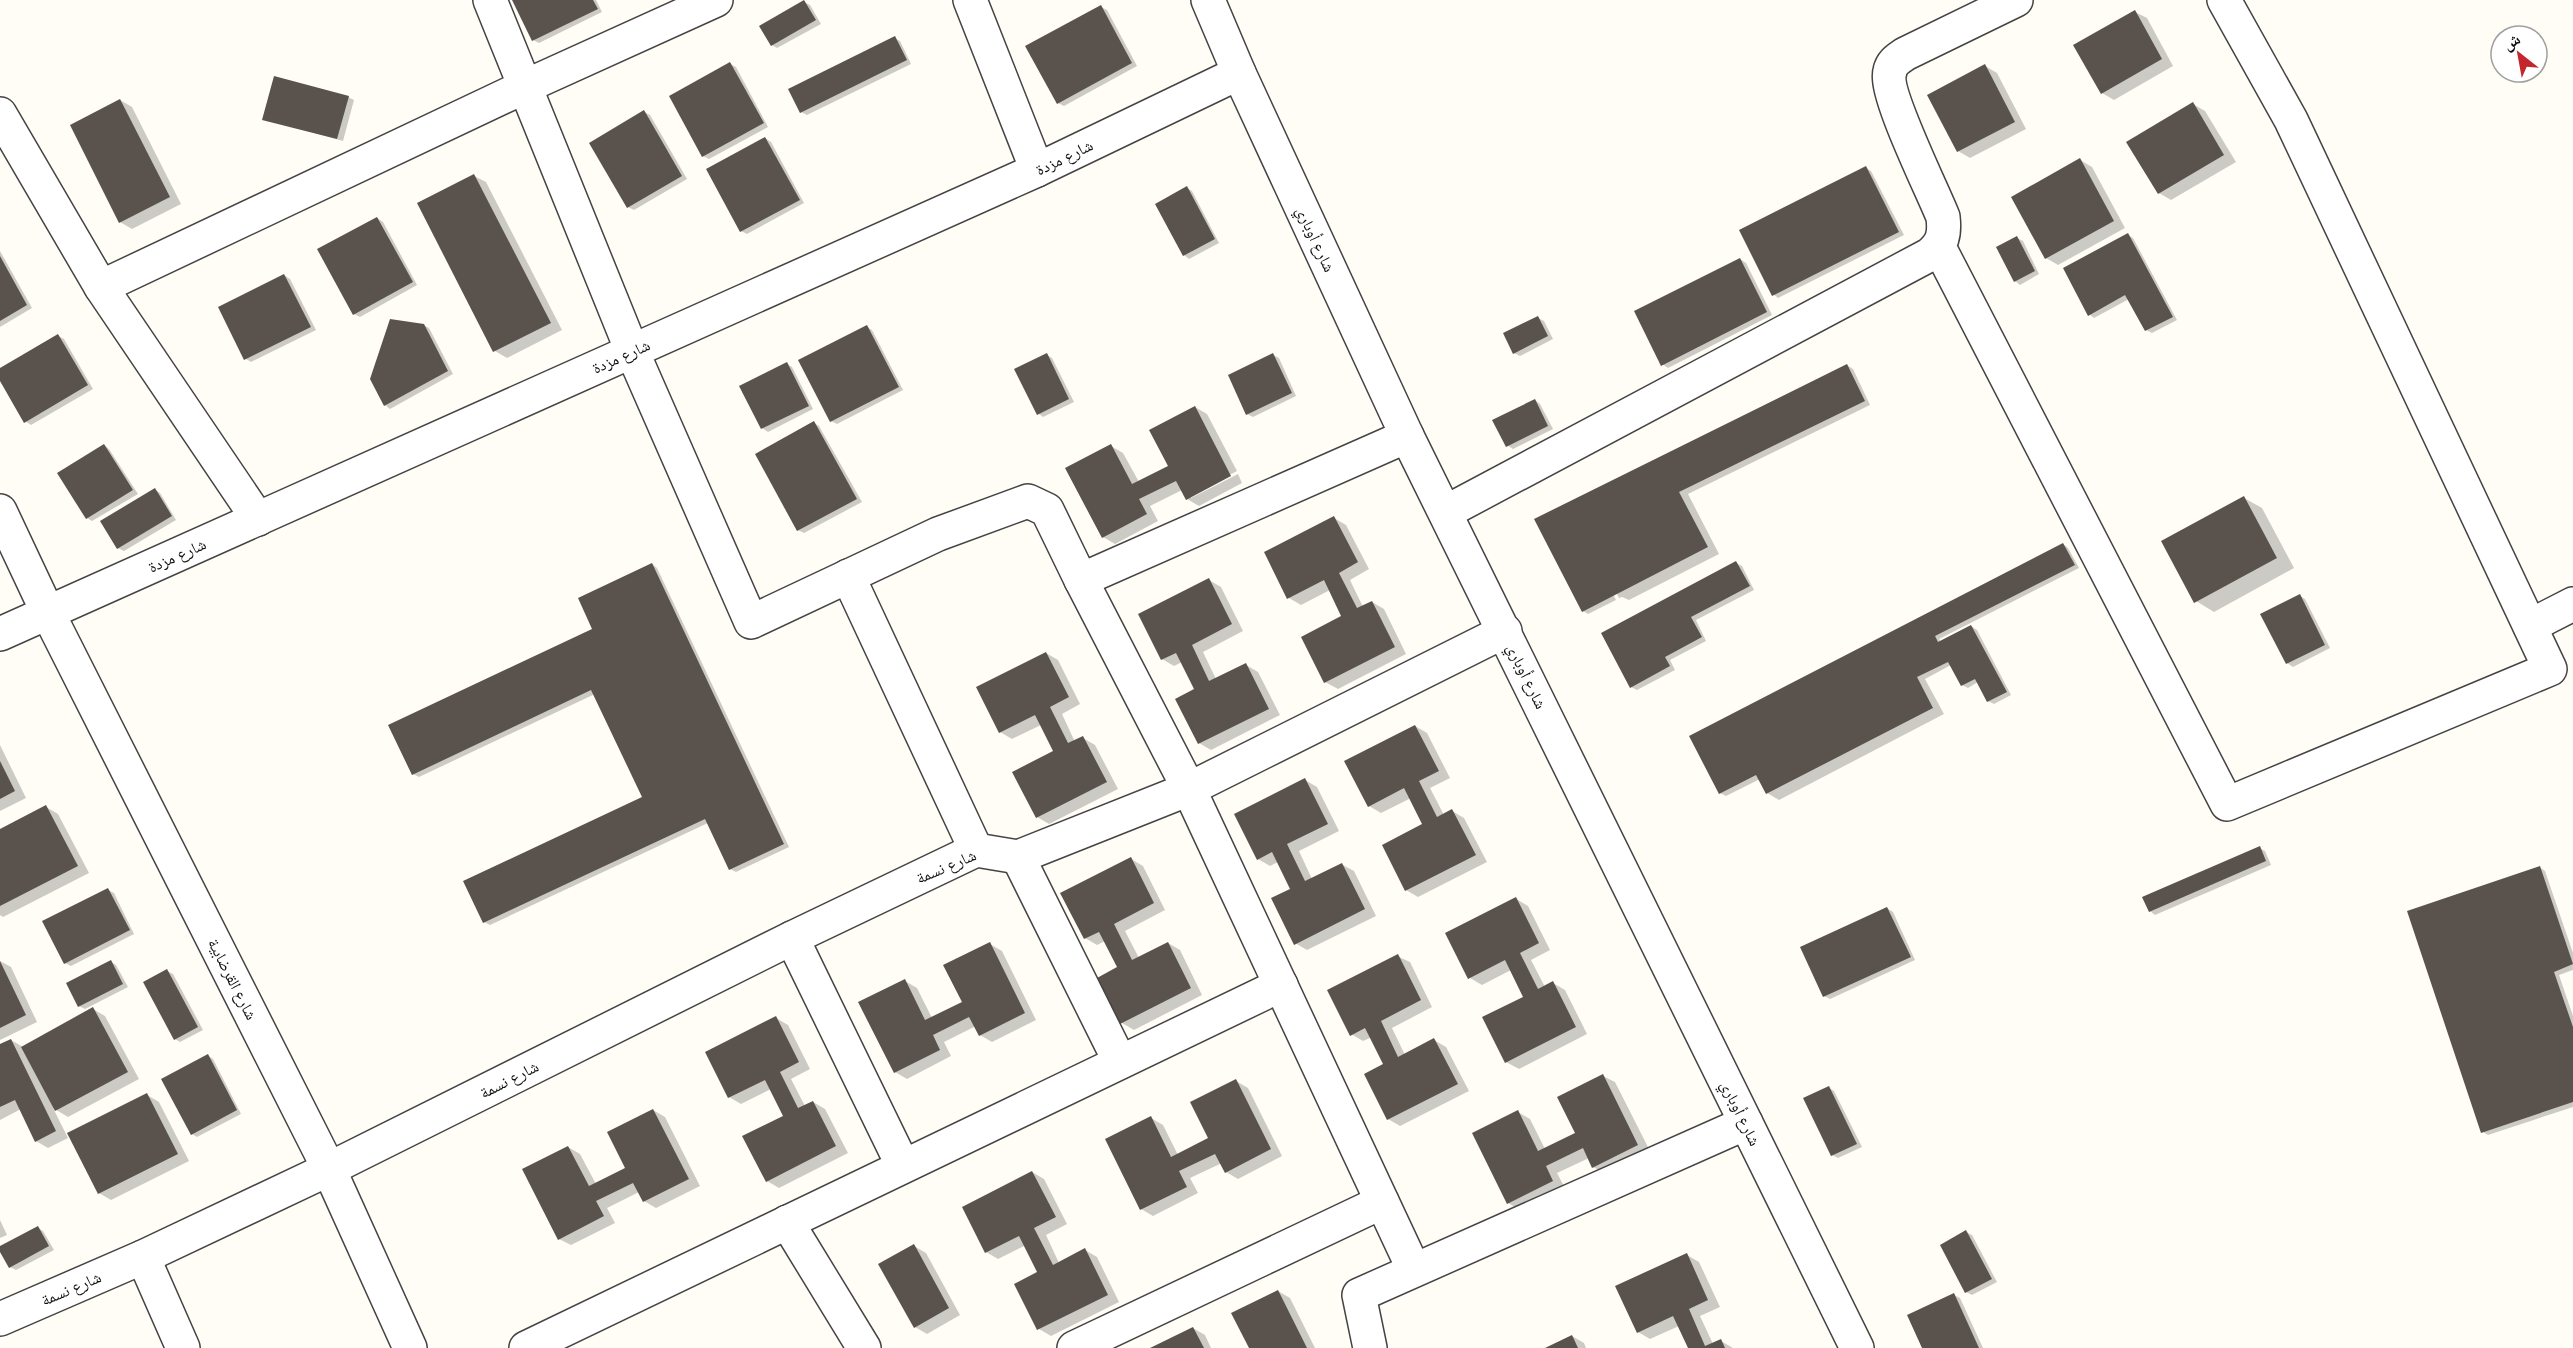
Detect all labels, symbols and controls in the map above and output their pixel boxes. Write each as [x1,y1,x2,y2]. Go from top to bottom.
north arrow [2489,24,2549,84]
text: ش [2499,29,2524,54]
street label: شارع مزدة [1032,135,1096,180]
street label: شارع أوباري [1289,203,1339,276]
street label: شارع مزدة [589,335,654,379]
street label: شارع مزدة [145,534,210,578]
street label: شارع أوباري [1500,640,1550,713]
street label: شارع نسمة [913,845,979,888]
street label: شارع القرضابية [203,936,261,1023]
street label: شارع نسمة [477,1057,542,1103]
street label: شارع أوباري [1714,1077,1764,1150]
street label: شارع نسمة [38,1267,104,1310]

